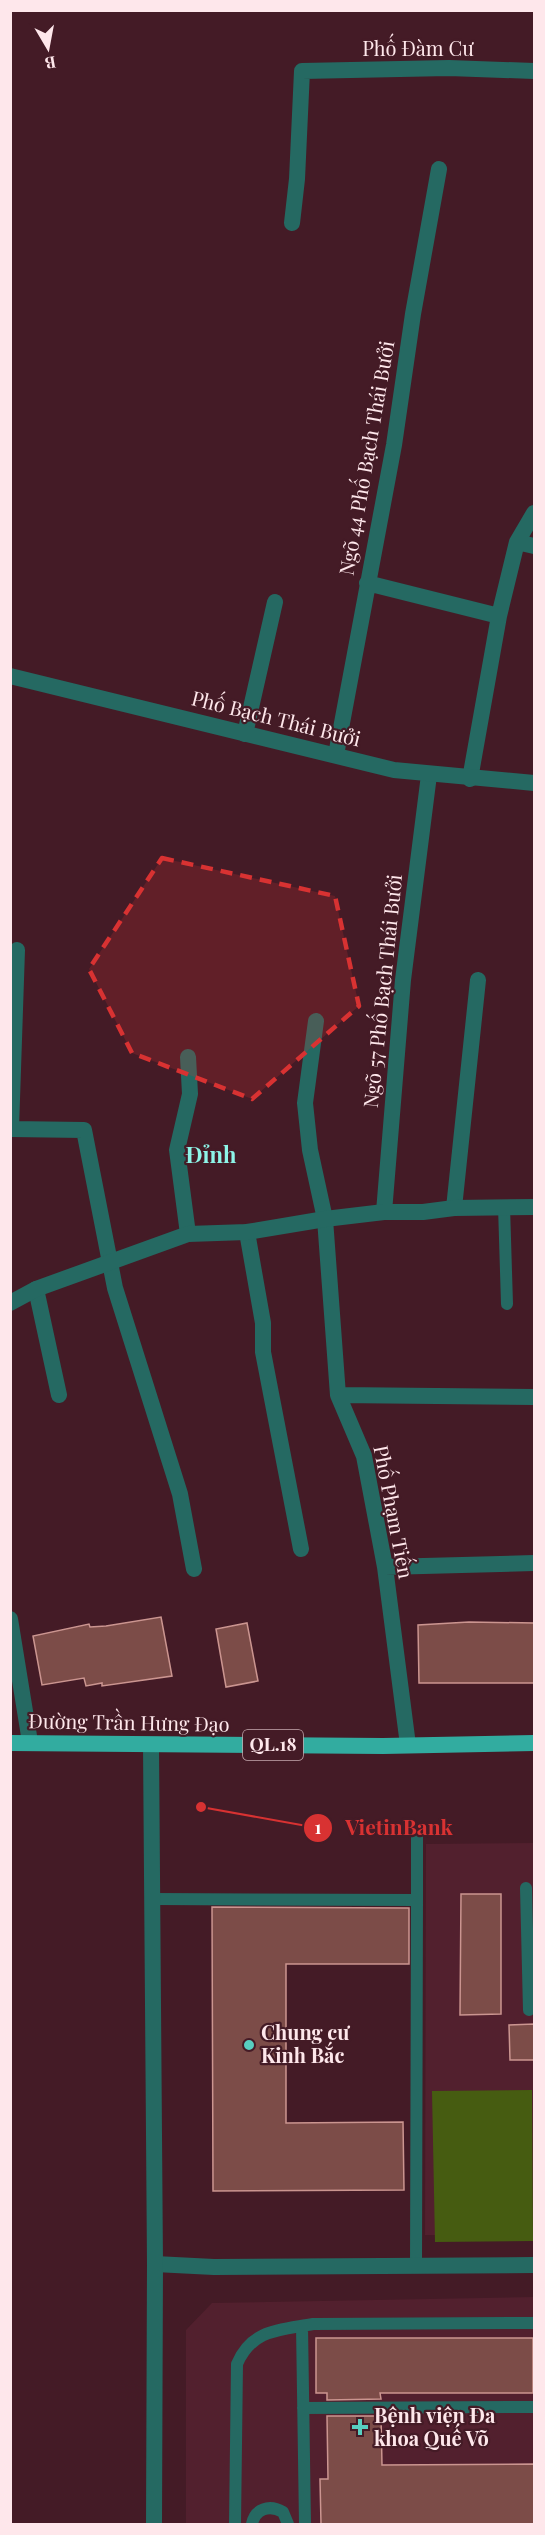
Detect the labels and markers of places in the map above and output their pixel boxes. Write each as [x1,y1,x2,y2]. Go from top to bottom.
callout: VietinBank [303,1808,465,1847]
place label: Chung cư Kinh Bắc [261,2018,350,2068]
marker: Chung cư Kinh Bắc [242,2038,256,2052]
place label: Bệnh viện Đa khoa Quế Võ [374,2401,496,2451]
marker: Bệnh viện Đa khoa Quế Võ [351,2418,369,2436]

